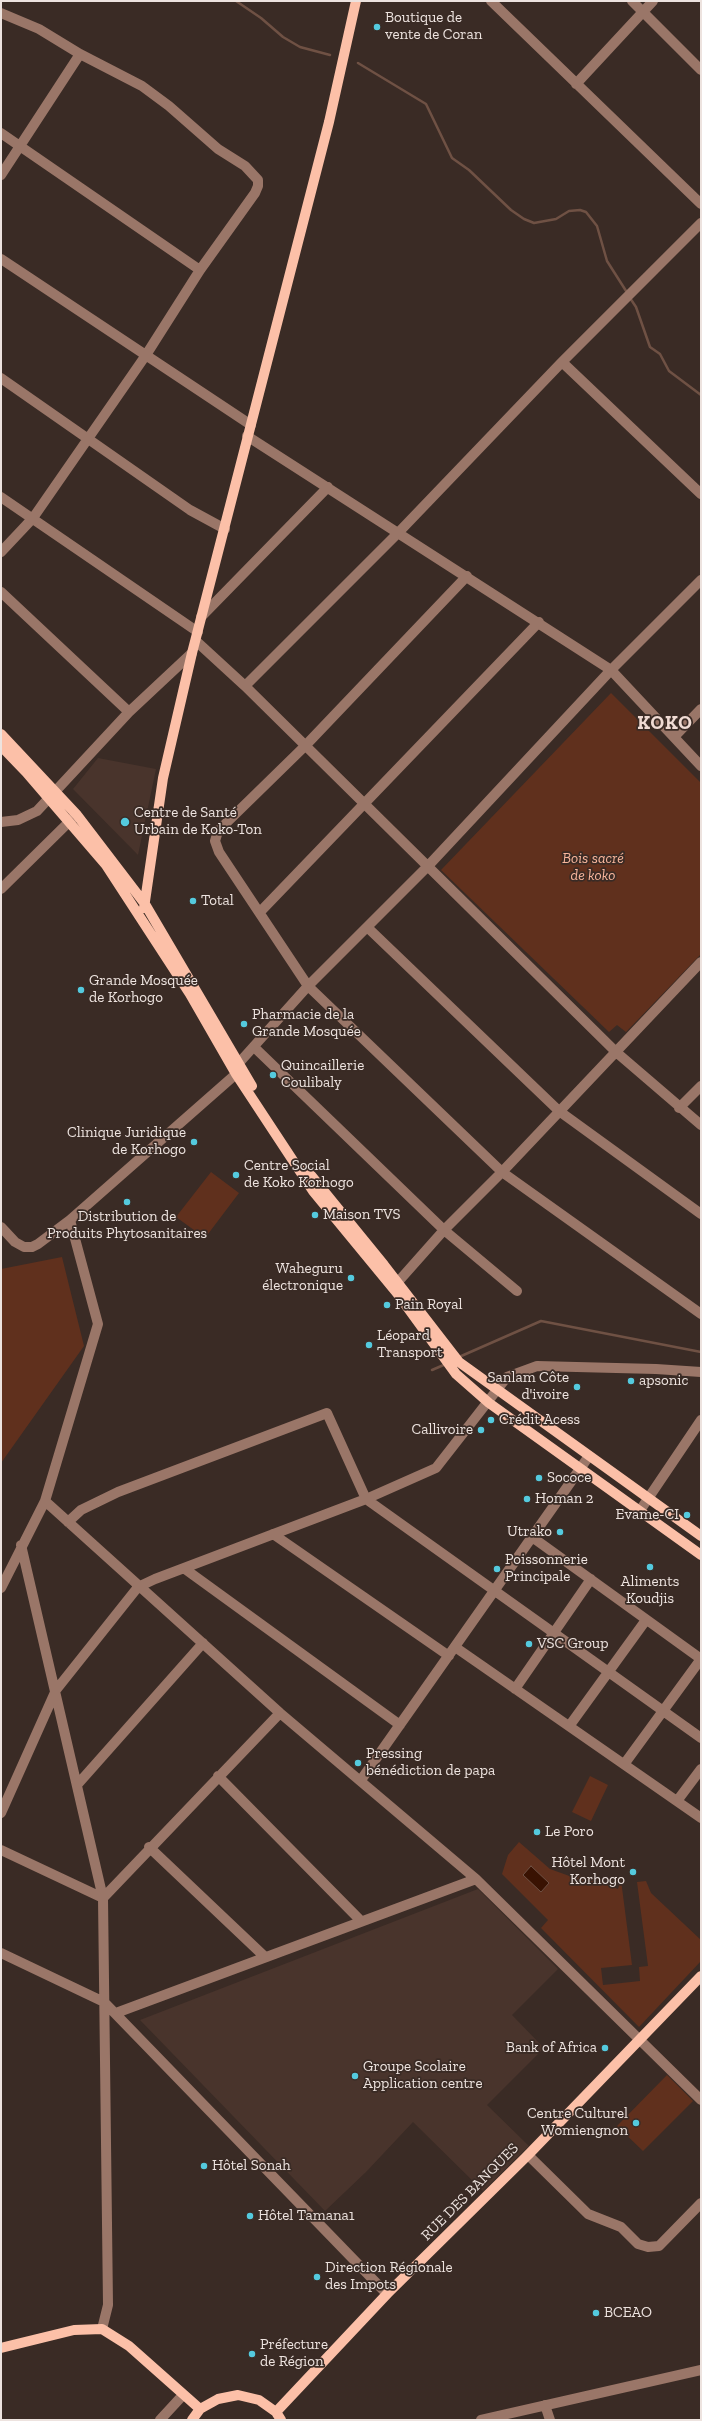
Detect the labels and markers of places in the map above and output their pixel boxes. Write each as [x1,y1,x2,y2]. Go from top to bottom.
place label: Boutique de vente de Coran [385,9,482,44]
marker: Boutique de vente de Coran [372,22,382,32]
place label: Centre de Santé Urbain de Koko-Ton [134,804,262,839]
marker: Centre de Santé Urbain de Koko-Ton [119,816,131,828]
place label: Total [201,892,234,910]
marker: Total [188,896,198,906]
place label: Grande Mosquée de Korhogo [89,972,198,1007]
marker: Grande Mosquée de Korhogo [76,985,86,995]
place label: Pharmacie de la Grande Mosquée [252,1006,361,1041]
marker: Pharmacie de la Grande Mosquée [239,1019,249,1029]
place label: Quincaillerie Coulibaly [281,1057,364,1092]
marker: Quincaillerie Coulibaly [268,1070,278,1080]
place label: Clinique Juridique de Korhogo [67,1124,186,1159]
marker: Clinique Juridique de Korhogo [189,1137,199,1147]
place label: Centre Social de Koko Korhogo [244,1157,354,1192]
marker: Centre Social de Koko Korhogo [231,1170,241,1180]
marker: Distribution de Produits Phytosanitaires [122,1197,132,1207]
place label: Maison TVS [323,1206,400,1224]
place label: Distribution de Produits Phytosanitaires [47,1208,207,1243]
marker: Maison TVS [310,1210,320,1220]
place label: Waheguru électronique [262,1260,343,1295]
marker: Waheguru électronique [346,1273,356,1283]
place label: Pain Royal [395,1296,462,1314]
marker: Pain Royal [382,1300,392,1310]
place label: Léopard Transport [377,1327,443,1362]
marker: Léopard Transport [364,1340,374,1350]
place label: Sanlam Côte d'ivoire [488,1369,569,1404]
place label: apsonic [639,1372,688,1390]
marker: apsonic [626,1376,636,1386]
marker: Sanlam Côte d'ivoire [572,1382,582,1392]
place label: Crédit Acess [499,1411,580,1429]
marker: Crédit Acess [486,1415,496,1425]
place label: Callivoire [411,1421,473,1439]
marker: Callivoire [476,1425,486,1435]
place label: Sococe [547,1469,591,1487]
marker: Sococe [534,1473,544,1483]
place label: Homan 2 [535,1490,594,1508]
marker: Homan 2 [522,1494,532,1504]
place label: Evame-CI [616,1506,679,1524]
marker: Evame-CI [682,1510,692,1520]
place label: Utrako [507,1523,552,1541]
marker: Utrako [555,1527,565,1537]
place label: Poissonnerie Principale [505,1551,588,1586]
marker: Aliments Koudjis [645,1562,655,1572]
marker: Poissonnerie Principale [492,1564,502,1574]
place label: Aliments Koudjis [621,1573,679,1608]
place label: VSC Group [537,1635,609,1653]
marker: VSC Group [524,1639,534,1649]
place label: Pressing bénédiction de papa [366,1745,495,1780]
marker: Pressing bénédiction de papa [353,1758,363,1768]
place label: Le Poro [545,1823,594,1841]
marker: Le Poro [532,1827,542,1837]
place label: Hôtel Mont Korhogo [552,1854,625,1889]
marker: Hôtel Mont Korhogo [628,1867,638,1877]
place label: Bank of Africa [506,2039,597,2057]
marker: Bank of Africa [600,2043,610,2053]
place label: Groupe Scolaire Application centre [363,2058,482,2093]
marker: Groupe Scolaire Application centre [350,2071,360,2081]
place label: Centre Culturel Womiengnon [527,2105,628,2140]
marker: Centre Culturel Womiengnon [631,2118,641,2128]
place label: Hôtel Sonah [212,2157,291,2175]
marker: Hôtel Sonah [199,2161,209,2171]
place label: Hôtel Tamana1 [258,2207,355,2225]
marker: Hôtel Tamana1 [245,2211,255,2221]
place label: Direction Régionale des Impots [325,2259,453,2294]
marker: Direction Régionale des Impots [312,2272,322,2282]
place label: BCEAO [604,2304,652,2322]
marker: BCEAO [591,2308,601,2318]
place label: Préfecture de Région [260,2336,328,2371]
marker: Préfecture de Région [247,2349,257,2359]

